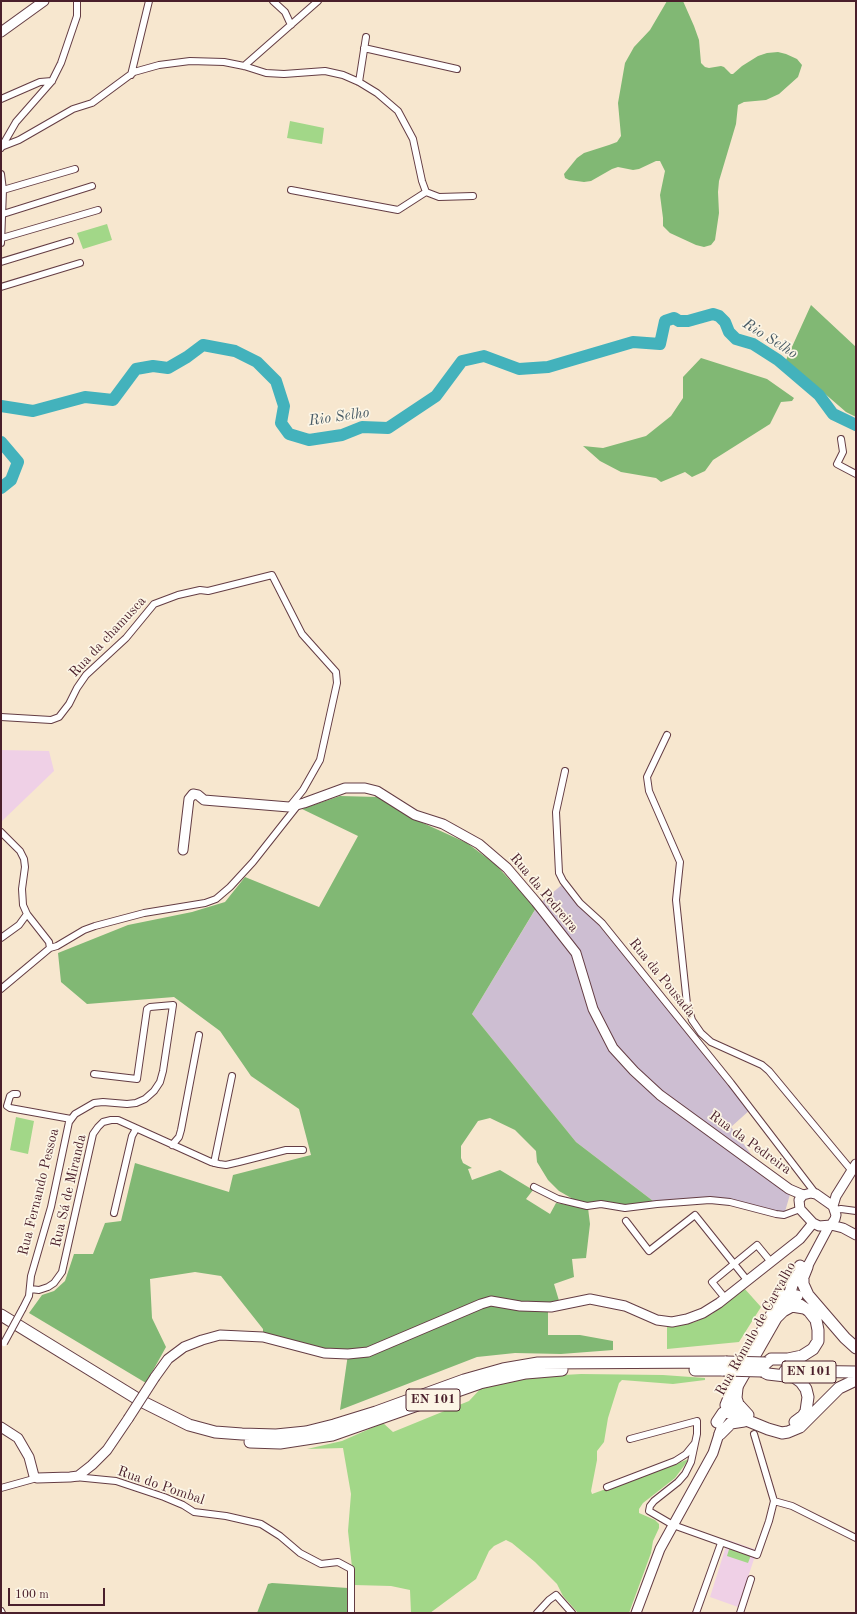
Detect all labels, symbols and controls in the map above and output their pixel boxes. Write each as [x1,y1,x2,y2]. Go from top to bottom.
water label: Rio Selho [739,315,801,363]
water label: Rio Selho [307,404,371,430]
street label: Rua da chamusca [66,593,150,681]
street label: Rua da Pedreira [506,850,582,936]
street label: Rua da Pousada [625,935,699,1021]
street label: Rua da Pedreira [706,1108,794,1178]
street label: Rua Fernando Pessoa [15,1127,63,1257]
street label: Rua Sá de Miranda [48,1133,90,1249]
street label: Rua Rómulo de Carvalho [712,1259,800,1399]
road number: EN 101 [782,1361,836,1383]
road number: EN 101 [406,1389,460,1411]
street label: Rua do Pombal [115,1463,207,1509]
scale bar [10,1580,107,1606]
text: 100 m [15,1589,49,1601]

